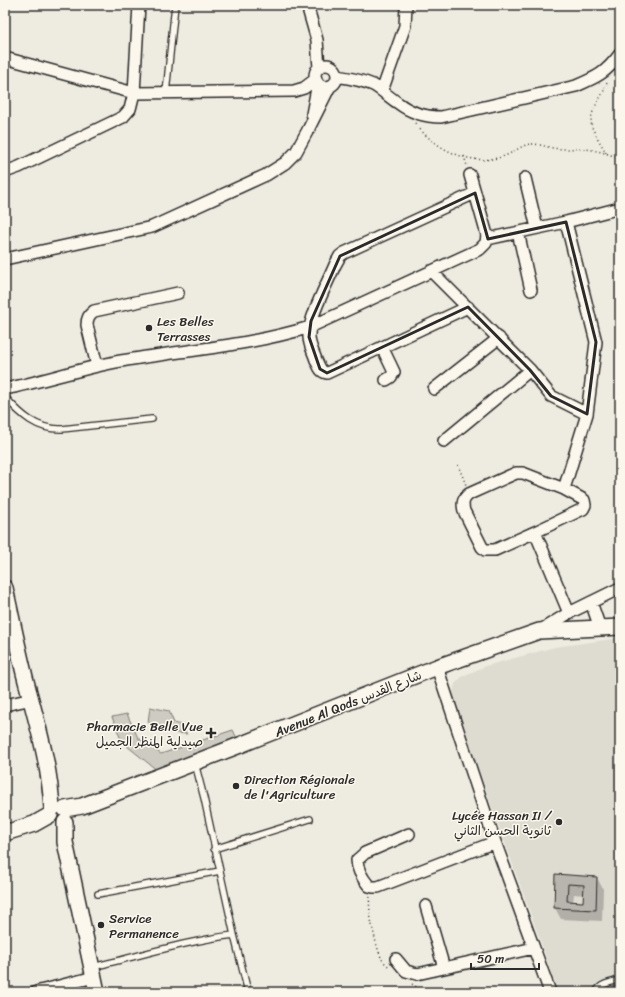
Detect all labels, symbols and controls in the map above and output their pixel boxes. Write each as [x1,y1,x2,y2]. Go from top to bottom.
place label: Les Belles Terrasses [157,310,215,348]
marker: Les Belles Terrasses [144,323,154,333]
street label: Avenue Al Qods شارع القدس [270,663,425,744]
place label: Pharmacie Belle Vue صيدلية المنظر الجميل [86,715,203,753]
marker: Pharmacie Belle Vue صيدلية المنظر الجميل [206,728,216,738]
place label: Direction Régionale de l'Agriculture [244,768,355,806]
marker: Direction Régionale de l'Agriculture [231,781,241,791]
place label: Lycée Hassan II / ثانوية الحسن الثاني [452,804,553,842]
marker: Lycée Hassan II / ثانوية الحسن الثاني [554,817,564,827]
place label: Service Permanence [109,907,179,945]
marker: Service Permanence [96,920,106,930]
scale bar [471,945,539,971]
text: 50 m [477,948,504,970]

